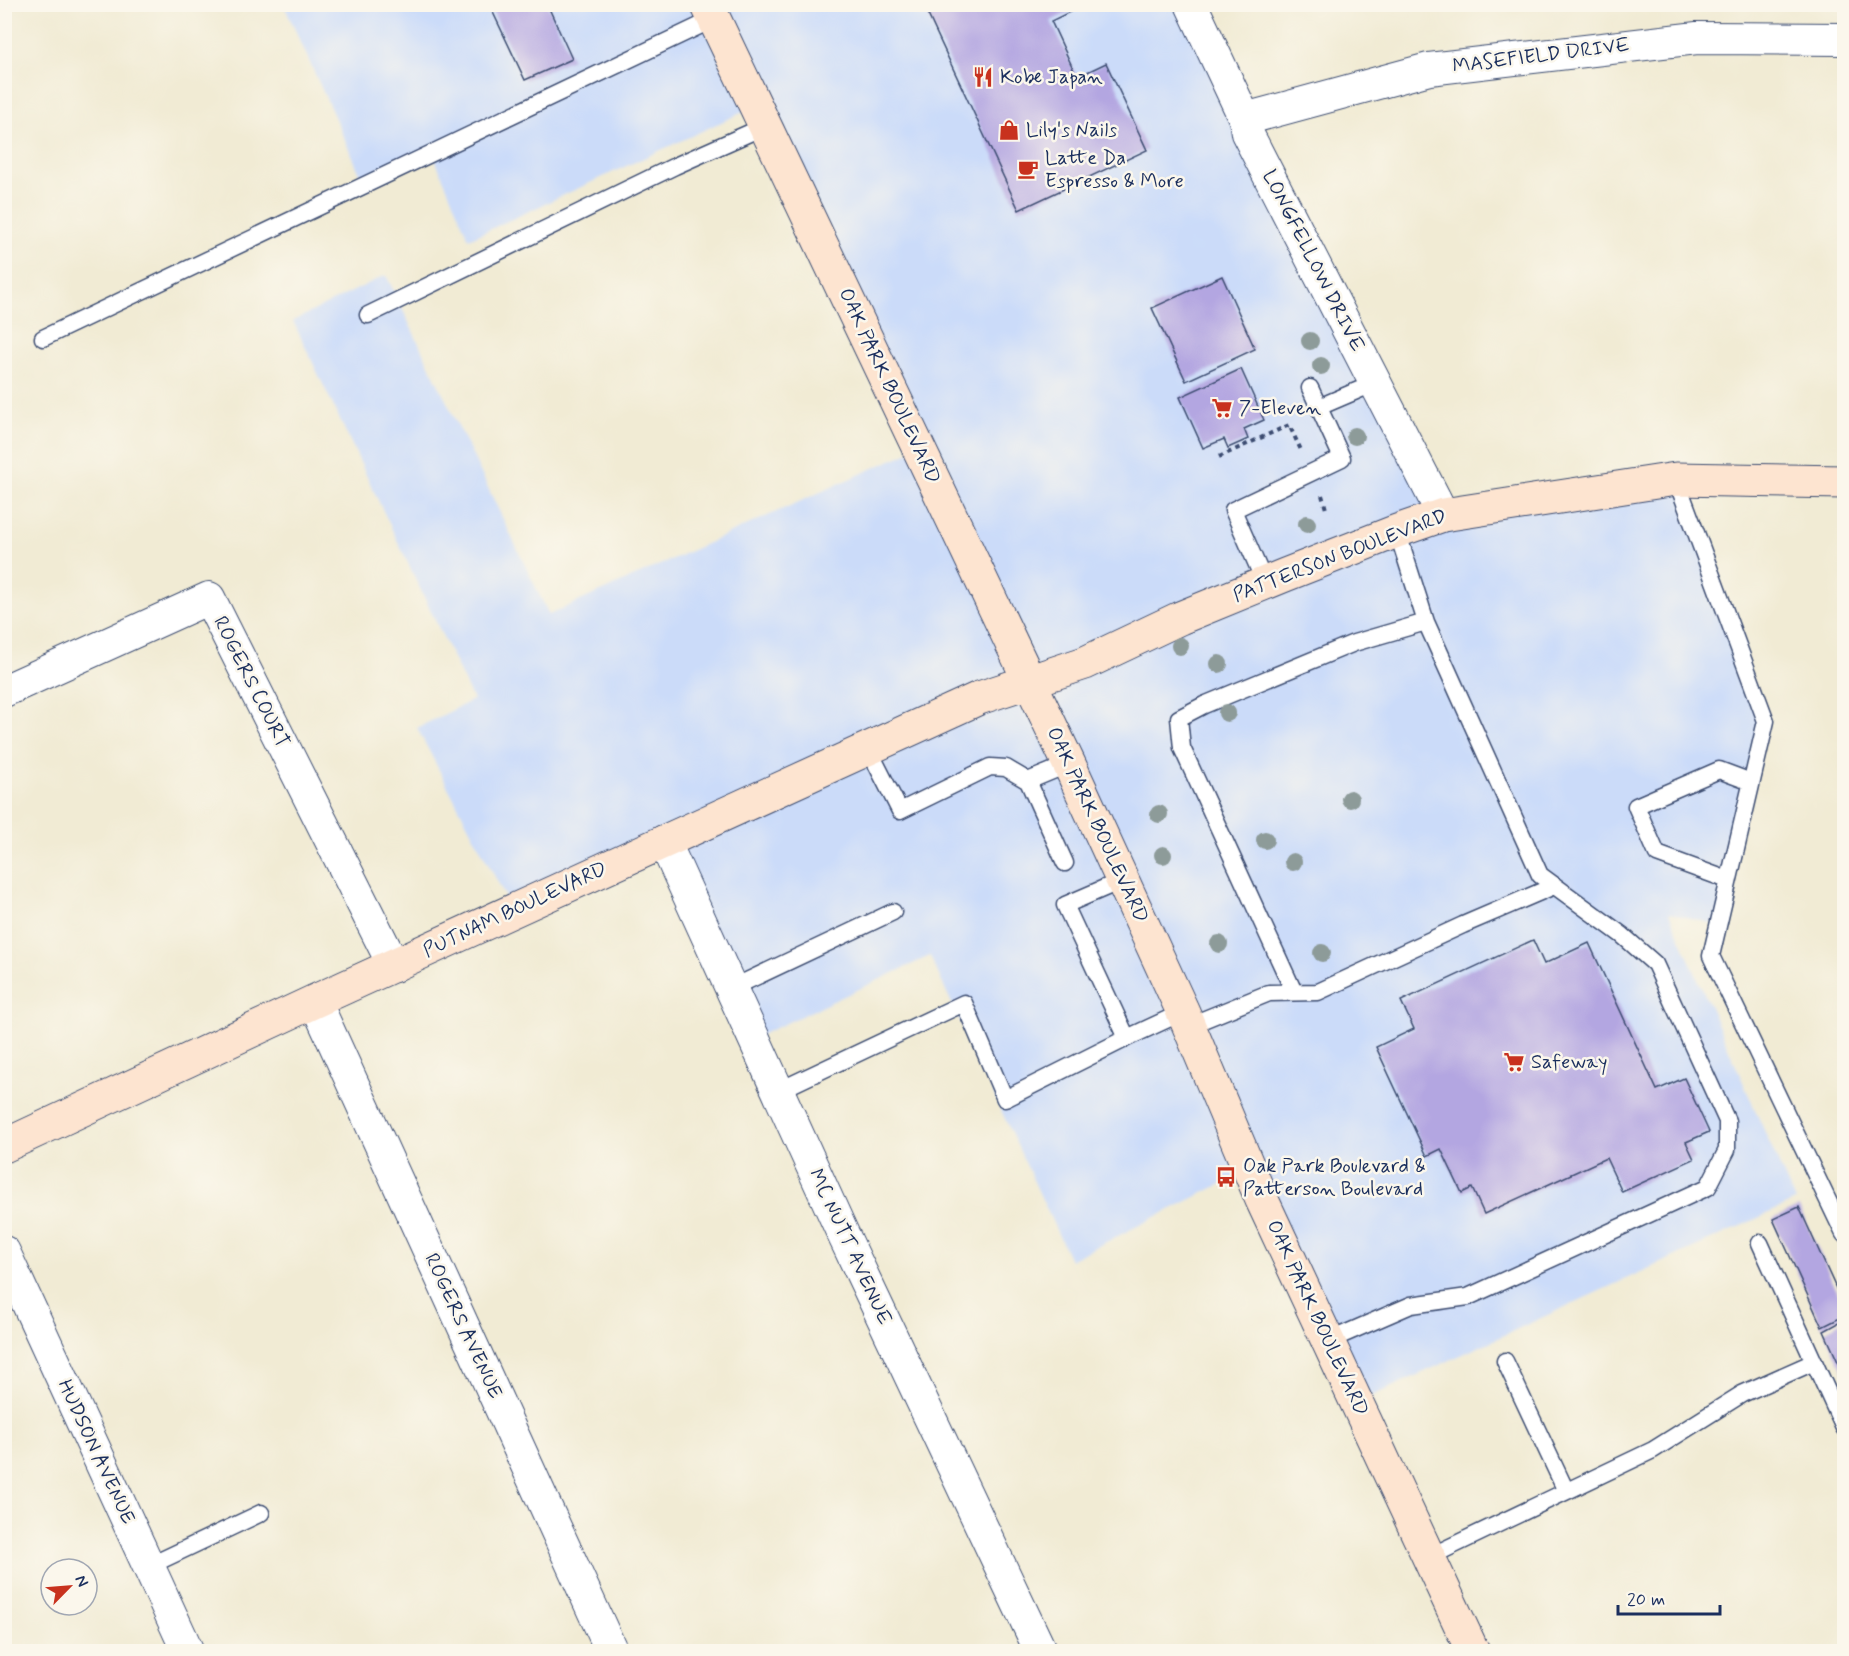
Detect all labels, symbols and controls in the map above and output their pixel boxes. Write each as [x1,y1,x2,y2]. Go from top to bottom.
street label: MASEFIELD DRIVE [1451,32,1631,80]
place label: Kobe Japan [1000,64,1103,91]
restaurant icon: Kobe Japan [971,65,995,89]
place label: Lily's Nails [1026,117,1117,144]
shop icon: Lily's Nails [997,118,1021,142]
place label: Latte Da Espresso & More [1045,145,1184,195]
cafe icon: Latte Da Espresso & More [1016,157,1040,181]
street label: LONGFELLOW DRIVE [1255,165,1371,357]
street label: OAK PARK BOULEVARD [832,284,946,488]
place label: 7-Eleven [1239,395,1322,422]
supermarket icon: 7-Eleven [1210,396,1234,420]
street label: PATTERSON BOULEVARD [1229,503,1451,609]
street label: ROGERS COURT [206,612,296,752]
street label: OAK PARK BOULEVARD [1040,723,1154,927]
street label: PUTNAM BOULEVARD [419,856,611,964]
place label: Safeway [1531,1049,1607,1076]
supermarket icon: Safeway [1502,1050,1526,1074]
place label: Oak Park Boulevard & Patterson Boulevard [1243,1153,1426,1203]
street label: MC NUTT AVENUE [802,1164,898,1330]
bus stop icon: Oak Park Boulevard & Patterson Boulevard [1214,1165,1238,1189]
street label: OAK PARK BOULEVARD [1260,1216,1374,1420]
street label: ROGERS AVENUE [417,1249,509,1403]
street label: HUDSON AVENUE [51,1375,141,1529]
north arrow [39,1557,99,1617]
text: N [69,1572,93,1591]
scale bar [1618,1578,1720,1616]
text: 20 m [1627,1588,1665,1612]

